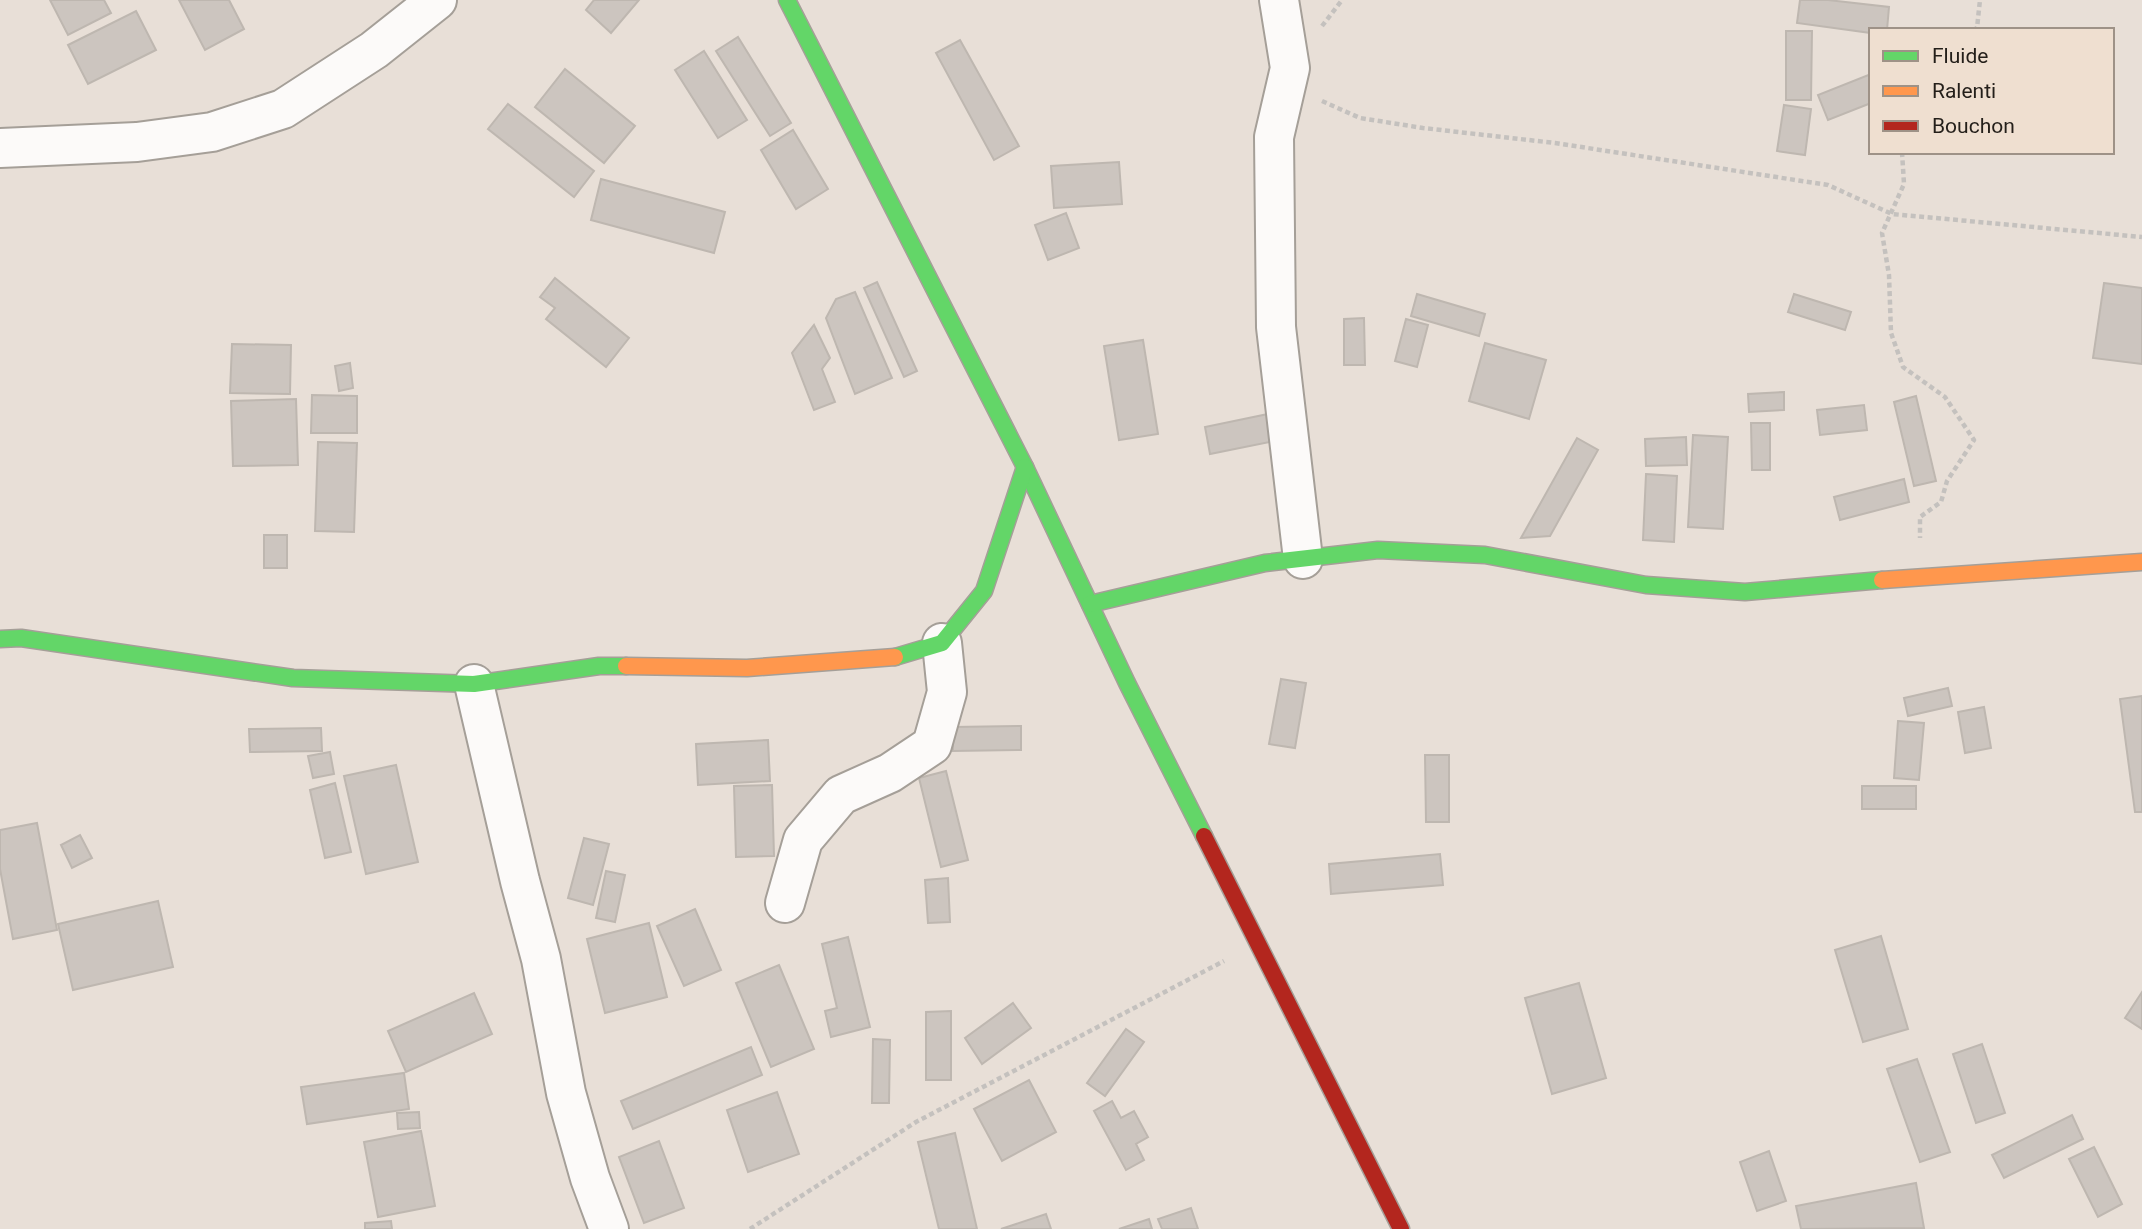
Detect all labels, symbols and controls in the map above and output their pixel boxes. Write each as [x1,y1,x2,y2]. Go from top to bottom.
legend [1869,28,2114,154]
text: Fluide [1932,44,1988,68]
text: Ralenti [1932,79,1996,103]
text: Bouchon [1932,114,2015,138]

